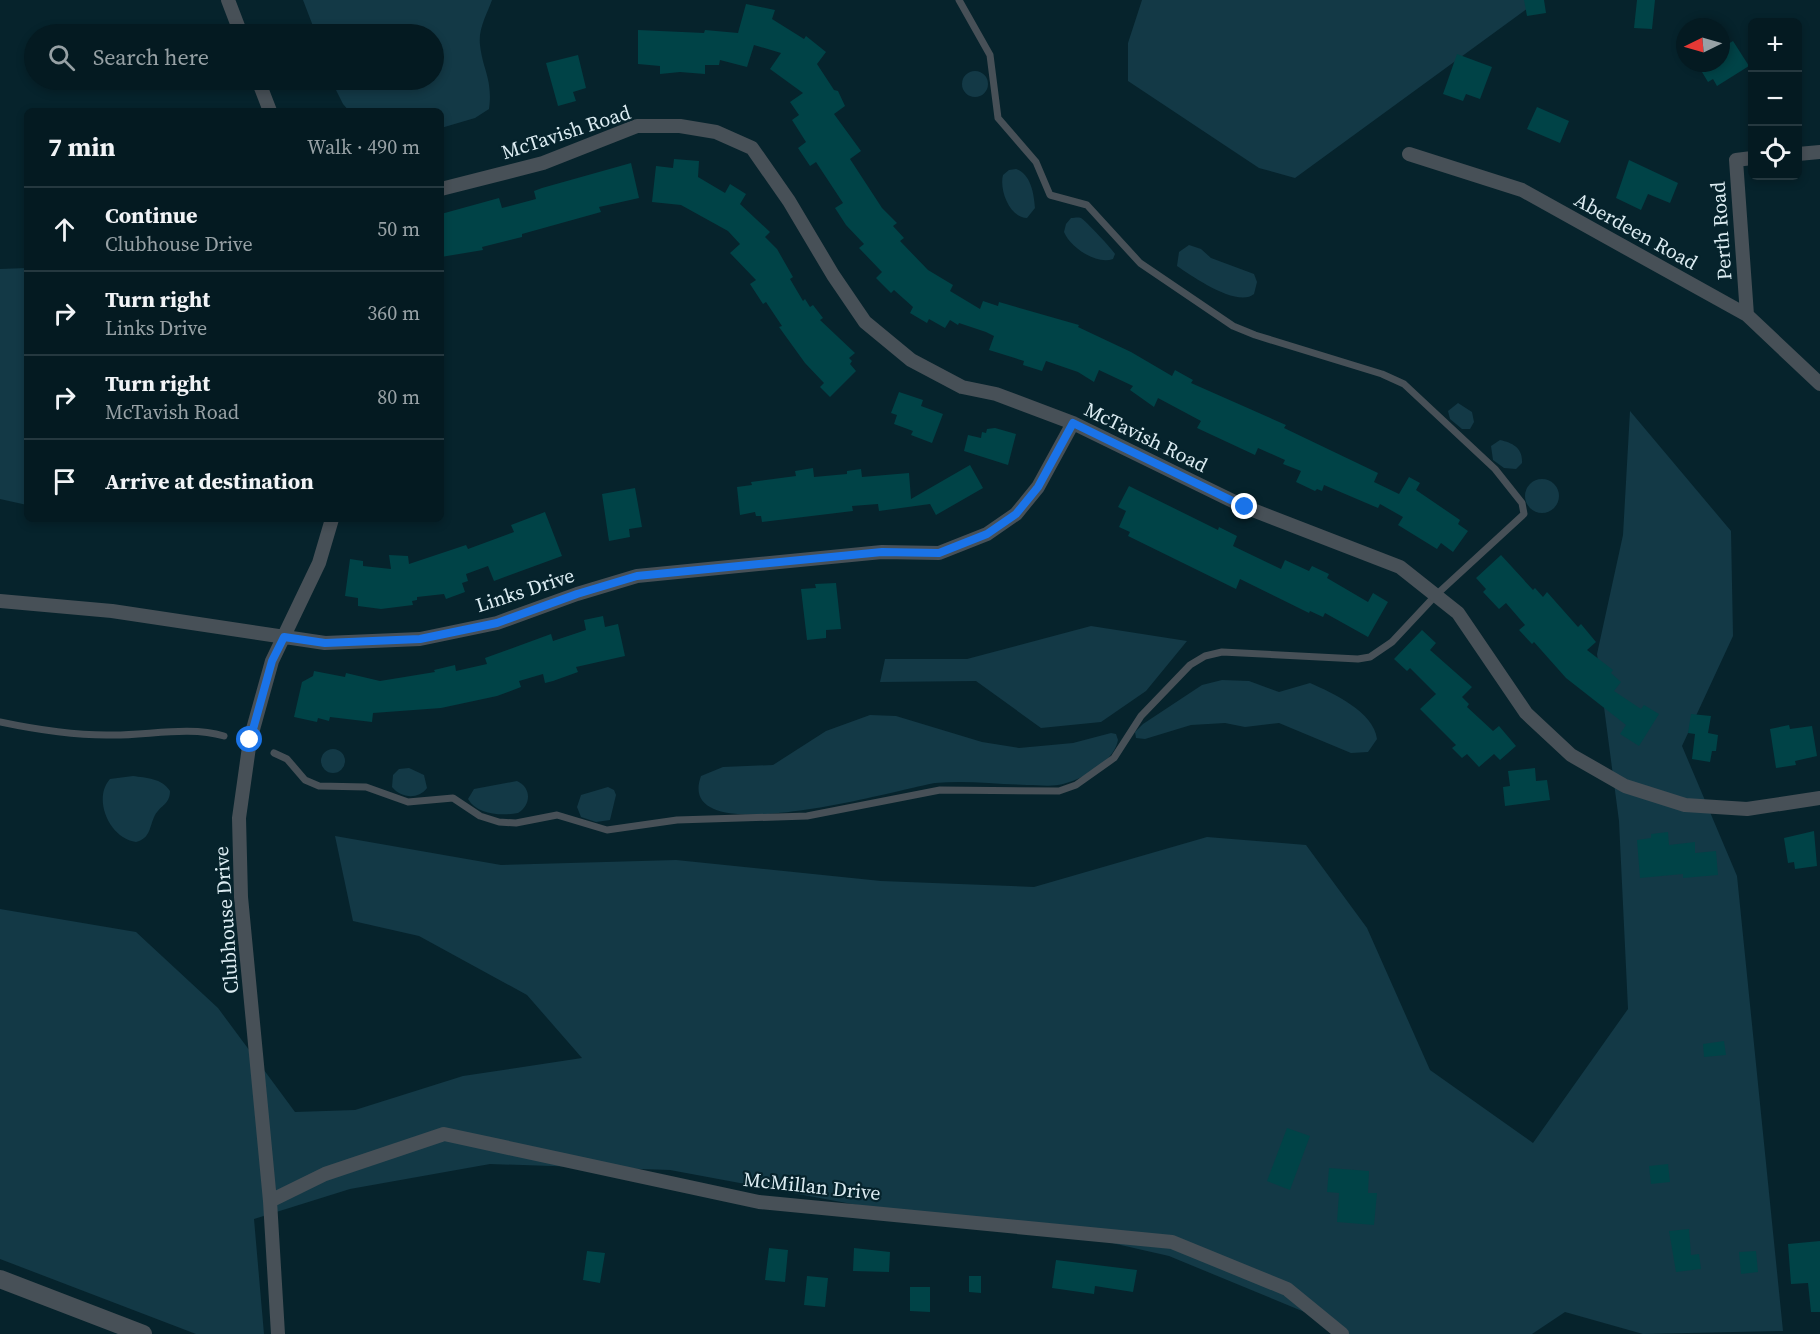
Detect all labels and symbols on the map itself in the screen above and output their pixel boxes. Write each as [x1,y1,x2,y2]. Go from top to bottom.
north arrow [1676,18,1730,72]
street label: McTavish Road [498,98,635,166]
street label: Perth Road [1704,180,1738,281]
street label: Aberdeen Road [1569,186,1703,277]
street label: McTavish Road [1080,395,1213,479]
route end [1231,493,1257,519]
street label: Links Drive [472,561,578,619]
route start [236,726,262,752]
street label: Clubhouse Drive [207,845,245,995]
street label: McMillan Drive [742,1165,882,1207]

